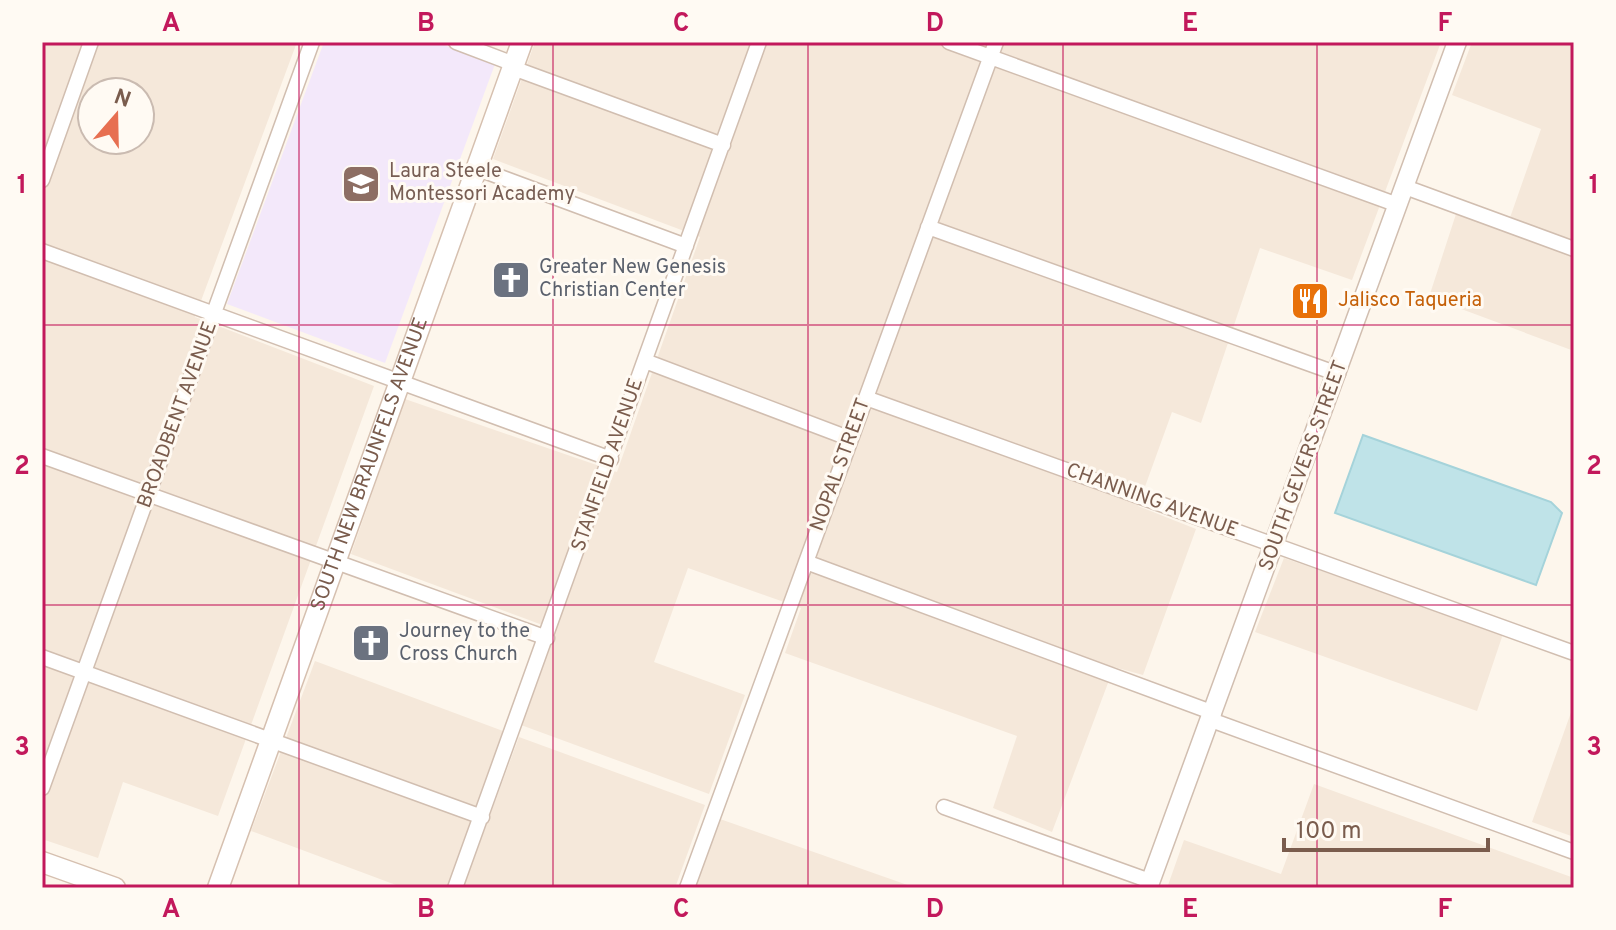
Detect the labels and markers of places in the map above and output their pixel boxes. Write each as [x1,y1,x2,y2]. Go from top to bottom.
place label: Laura Steele Montessori Academy [389,159,575,208]
school or university icon: Laura Steele Montessori Academy [340,163,382,205]
place label: Greater New Genesis Christian Center [539,255,726,304]
church icon: Greater New Genesis Christian Center [490,259,532,301]
restaurant icon: Jalisco Taqueria [1289,280,1331,322]
place label: Jalisco Taqueria [1338,288,1482,314]
place label: Journey to the Cross Church [399,619,530,668]
church icon: Journey to the Cross Church [350,622,392,664]

